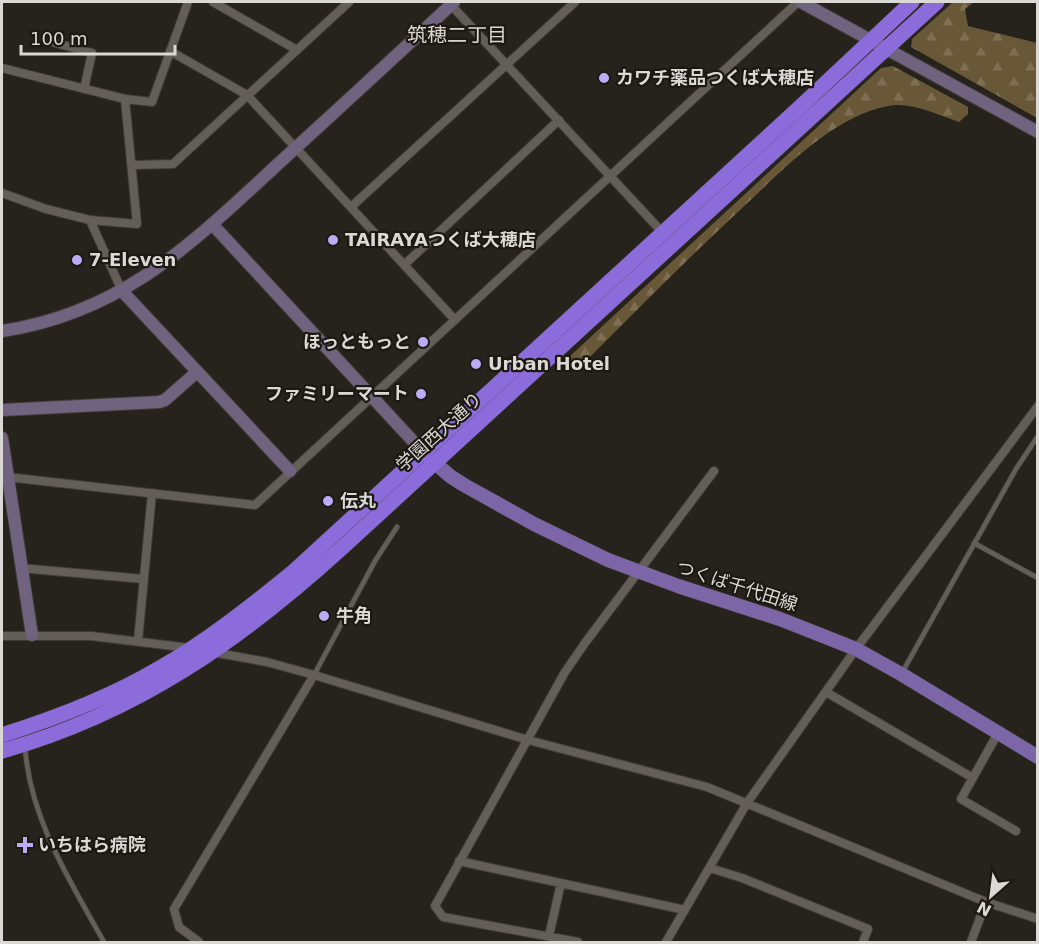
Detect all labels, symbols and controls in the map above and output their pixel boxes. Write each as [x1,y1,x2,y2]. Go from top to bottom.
scale bar [21,18,176,56]
district label: 筑穂二丁目 [407,23,507,47]
text: 100 m [30,28,88,49]
place label: カワチ薬品つくば大穂店 [616,67,814,88]
marker: カワチ薬品つくば大穂店 [597,71,611,85]
place label: TAIRAYAつくば大穂店 [345,229,536,250]
marker: TAIRAYAつくば大穂店 [326,233,340,247]
place label: 7-Eleven [89,249,176,270]
marker: 7-Eleven [70,253,84,267]
place label: ほっともっと [303,331,411,352]
marker: ほっともっと [416,335,430,349]
place label: Urban Hotel [488,353,610,374]
marker: Urban Hotel [469,357,483,371]
place label: ファミリーマート [265,383,409,404]
marker: ファミリーマート [414,387,428,401]
street label: 学園西大通り [392,388,486,476]
place label: 伝丸 [340,490,376,511]
marker: 伝丸 [321,494,335,508]
street label: つくば千代田線 [674,556,800,615]
place label: 牛角 [336,605,372,626]
marker: 牛角 [317,609,331,623]
place label: いちはら病院 [38,834,146,855]
marker: いちはら病院 [16,836,34,854]
north arrow [961,866,1021,926]
text: N [974,897,995,920]

